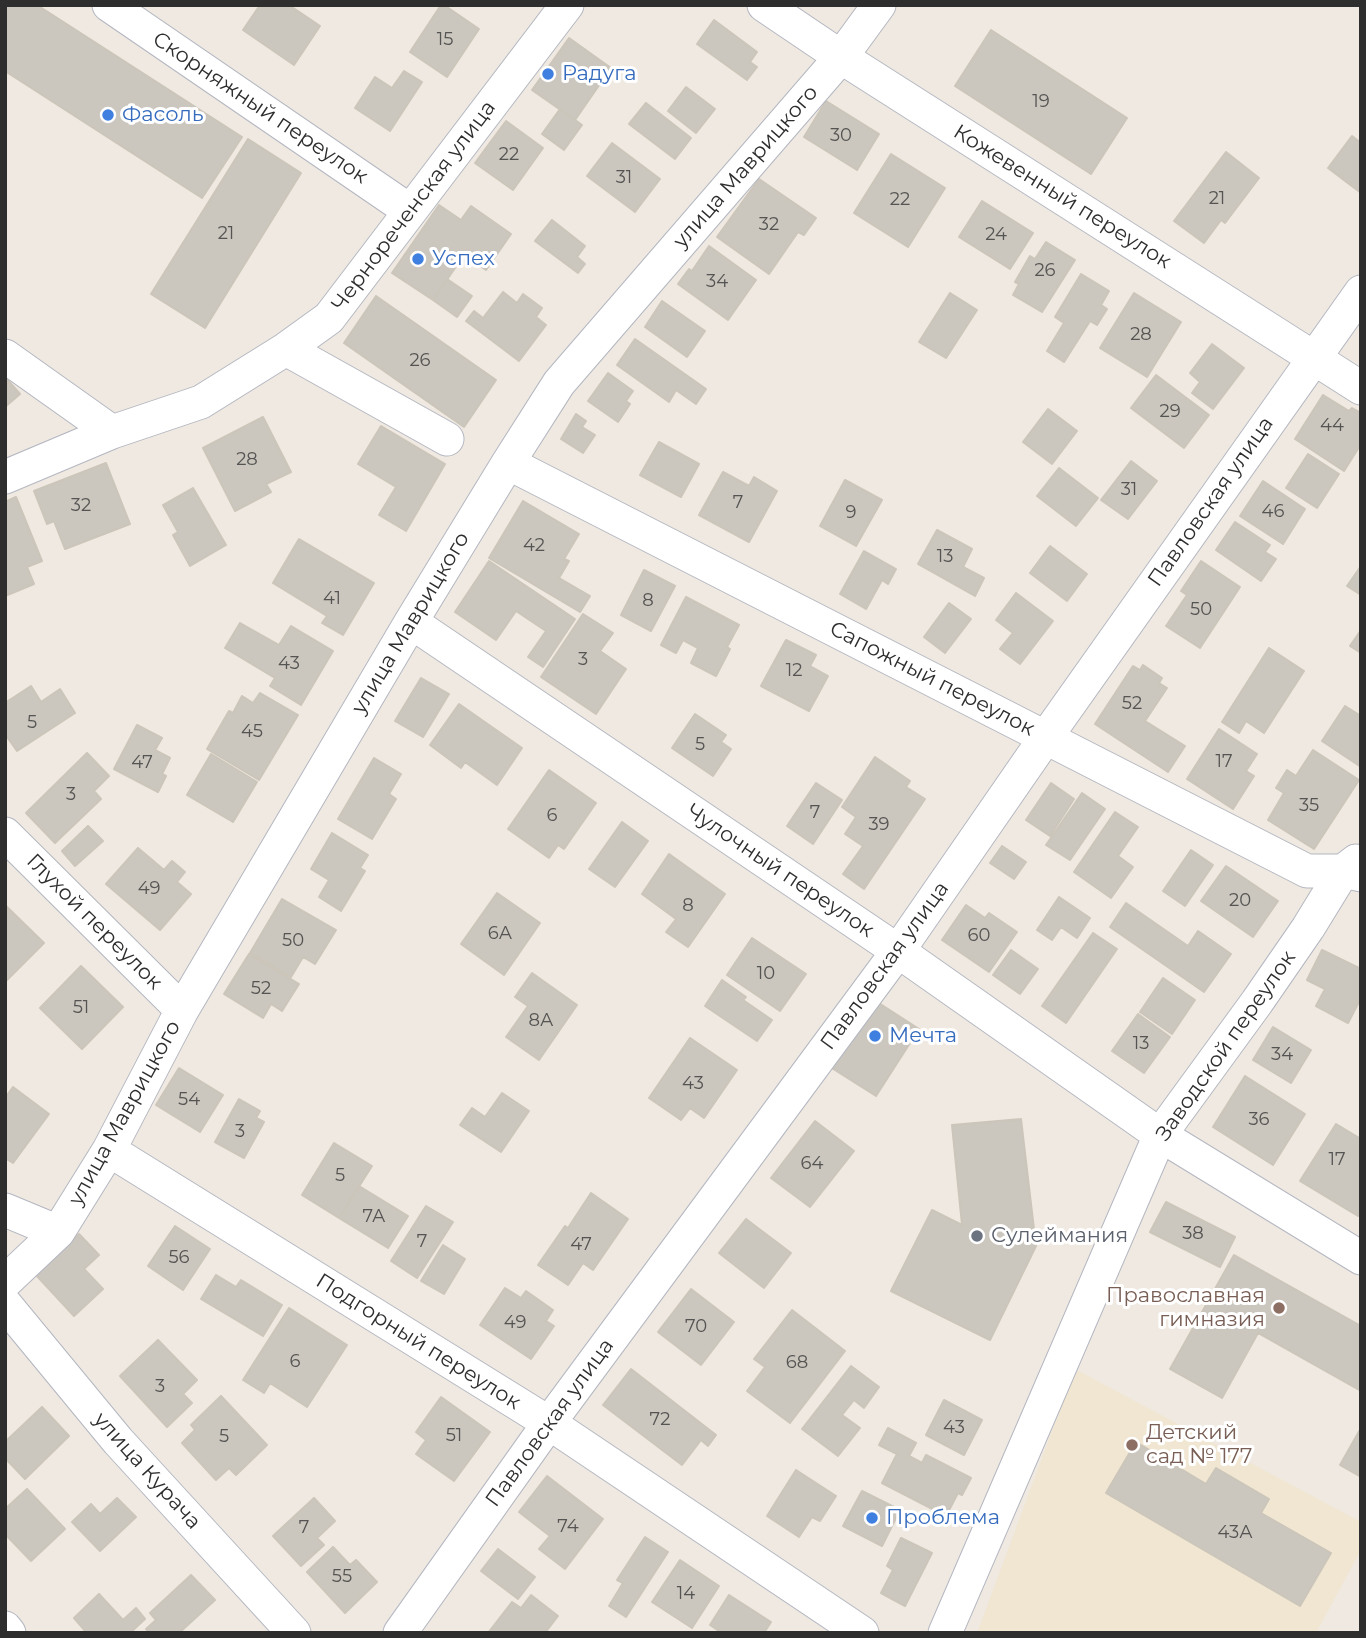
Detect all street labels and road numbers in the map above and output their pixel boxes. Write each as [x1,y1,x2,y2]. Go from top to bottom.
street label: Скорняжный переулок [148,27,372,189]
street label: улица Маврицкого [668,80,824,254]
street label: Чернореченская улица [327,96,501,316]
street label: Кожевенный переулок [948,120,1176,274]
street label: Павловская улица [1143,412,1279,592]
street label: улица Маврицкого [347,528,475,718]
street label: Сапожный переулок [825,616,1039,742]
street label: Чулочный переулок [682,799,878,943]
street label: Глухой переулок [21,849,167,995]
street label: Павловская улица [816,877,954,1055]
street label: Заводской переулок [1151,946,1301,1146]
street label: улица Маврицкого [64,1016,186,1210]
street label: Подгорный переулок [311,1269,525,1415]
street label: Павловская улица [481,1334,619,1512]
street label: улица Курача [88,1407,206,1535]

